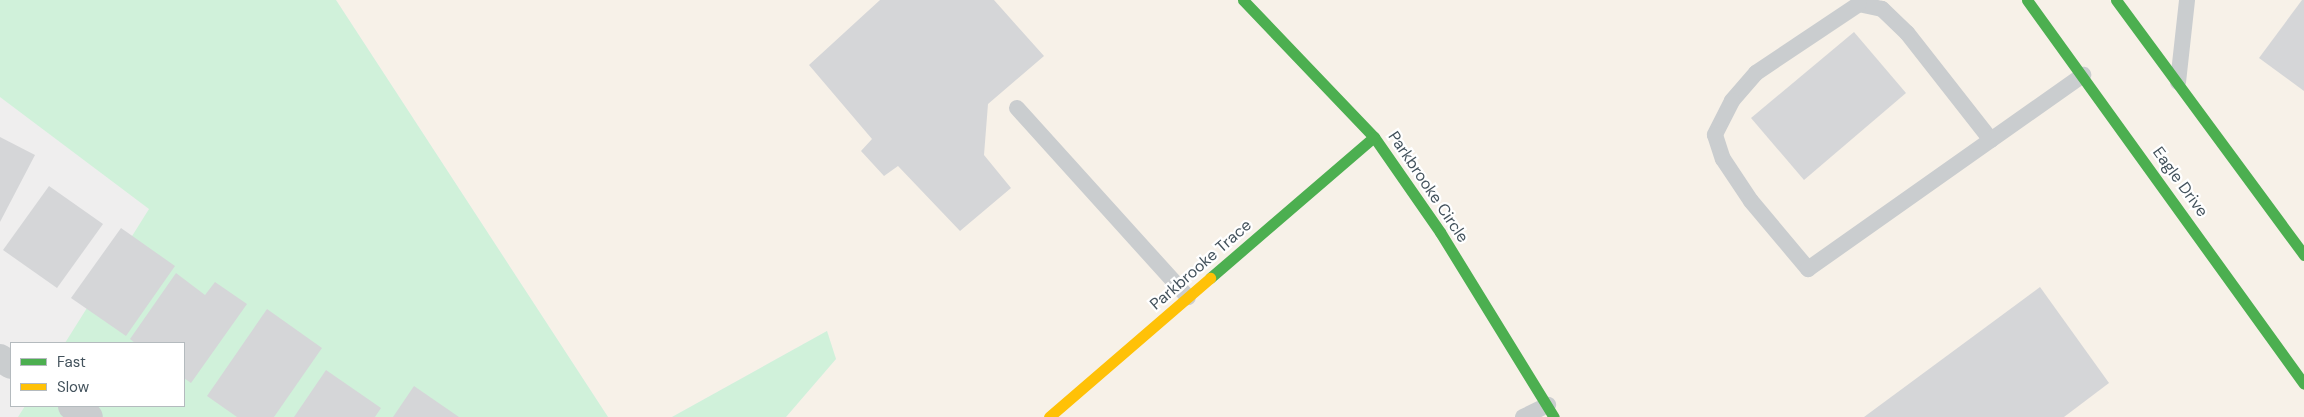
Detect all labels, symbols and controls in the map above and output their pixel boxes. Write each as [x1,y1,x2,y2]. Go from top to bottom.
street label: Parkbrooke Circle [1384,128,1472,246]
street label: Eagle Drive [2148,143,2212,221]
street label: Parkbrooke Trace [1146,216,1256,314]
legend [10,342,185,407]
text: Fast [57,352,86,372]
text: Slow [57,377,89,397]

